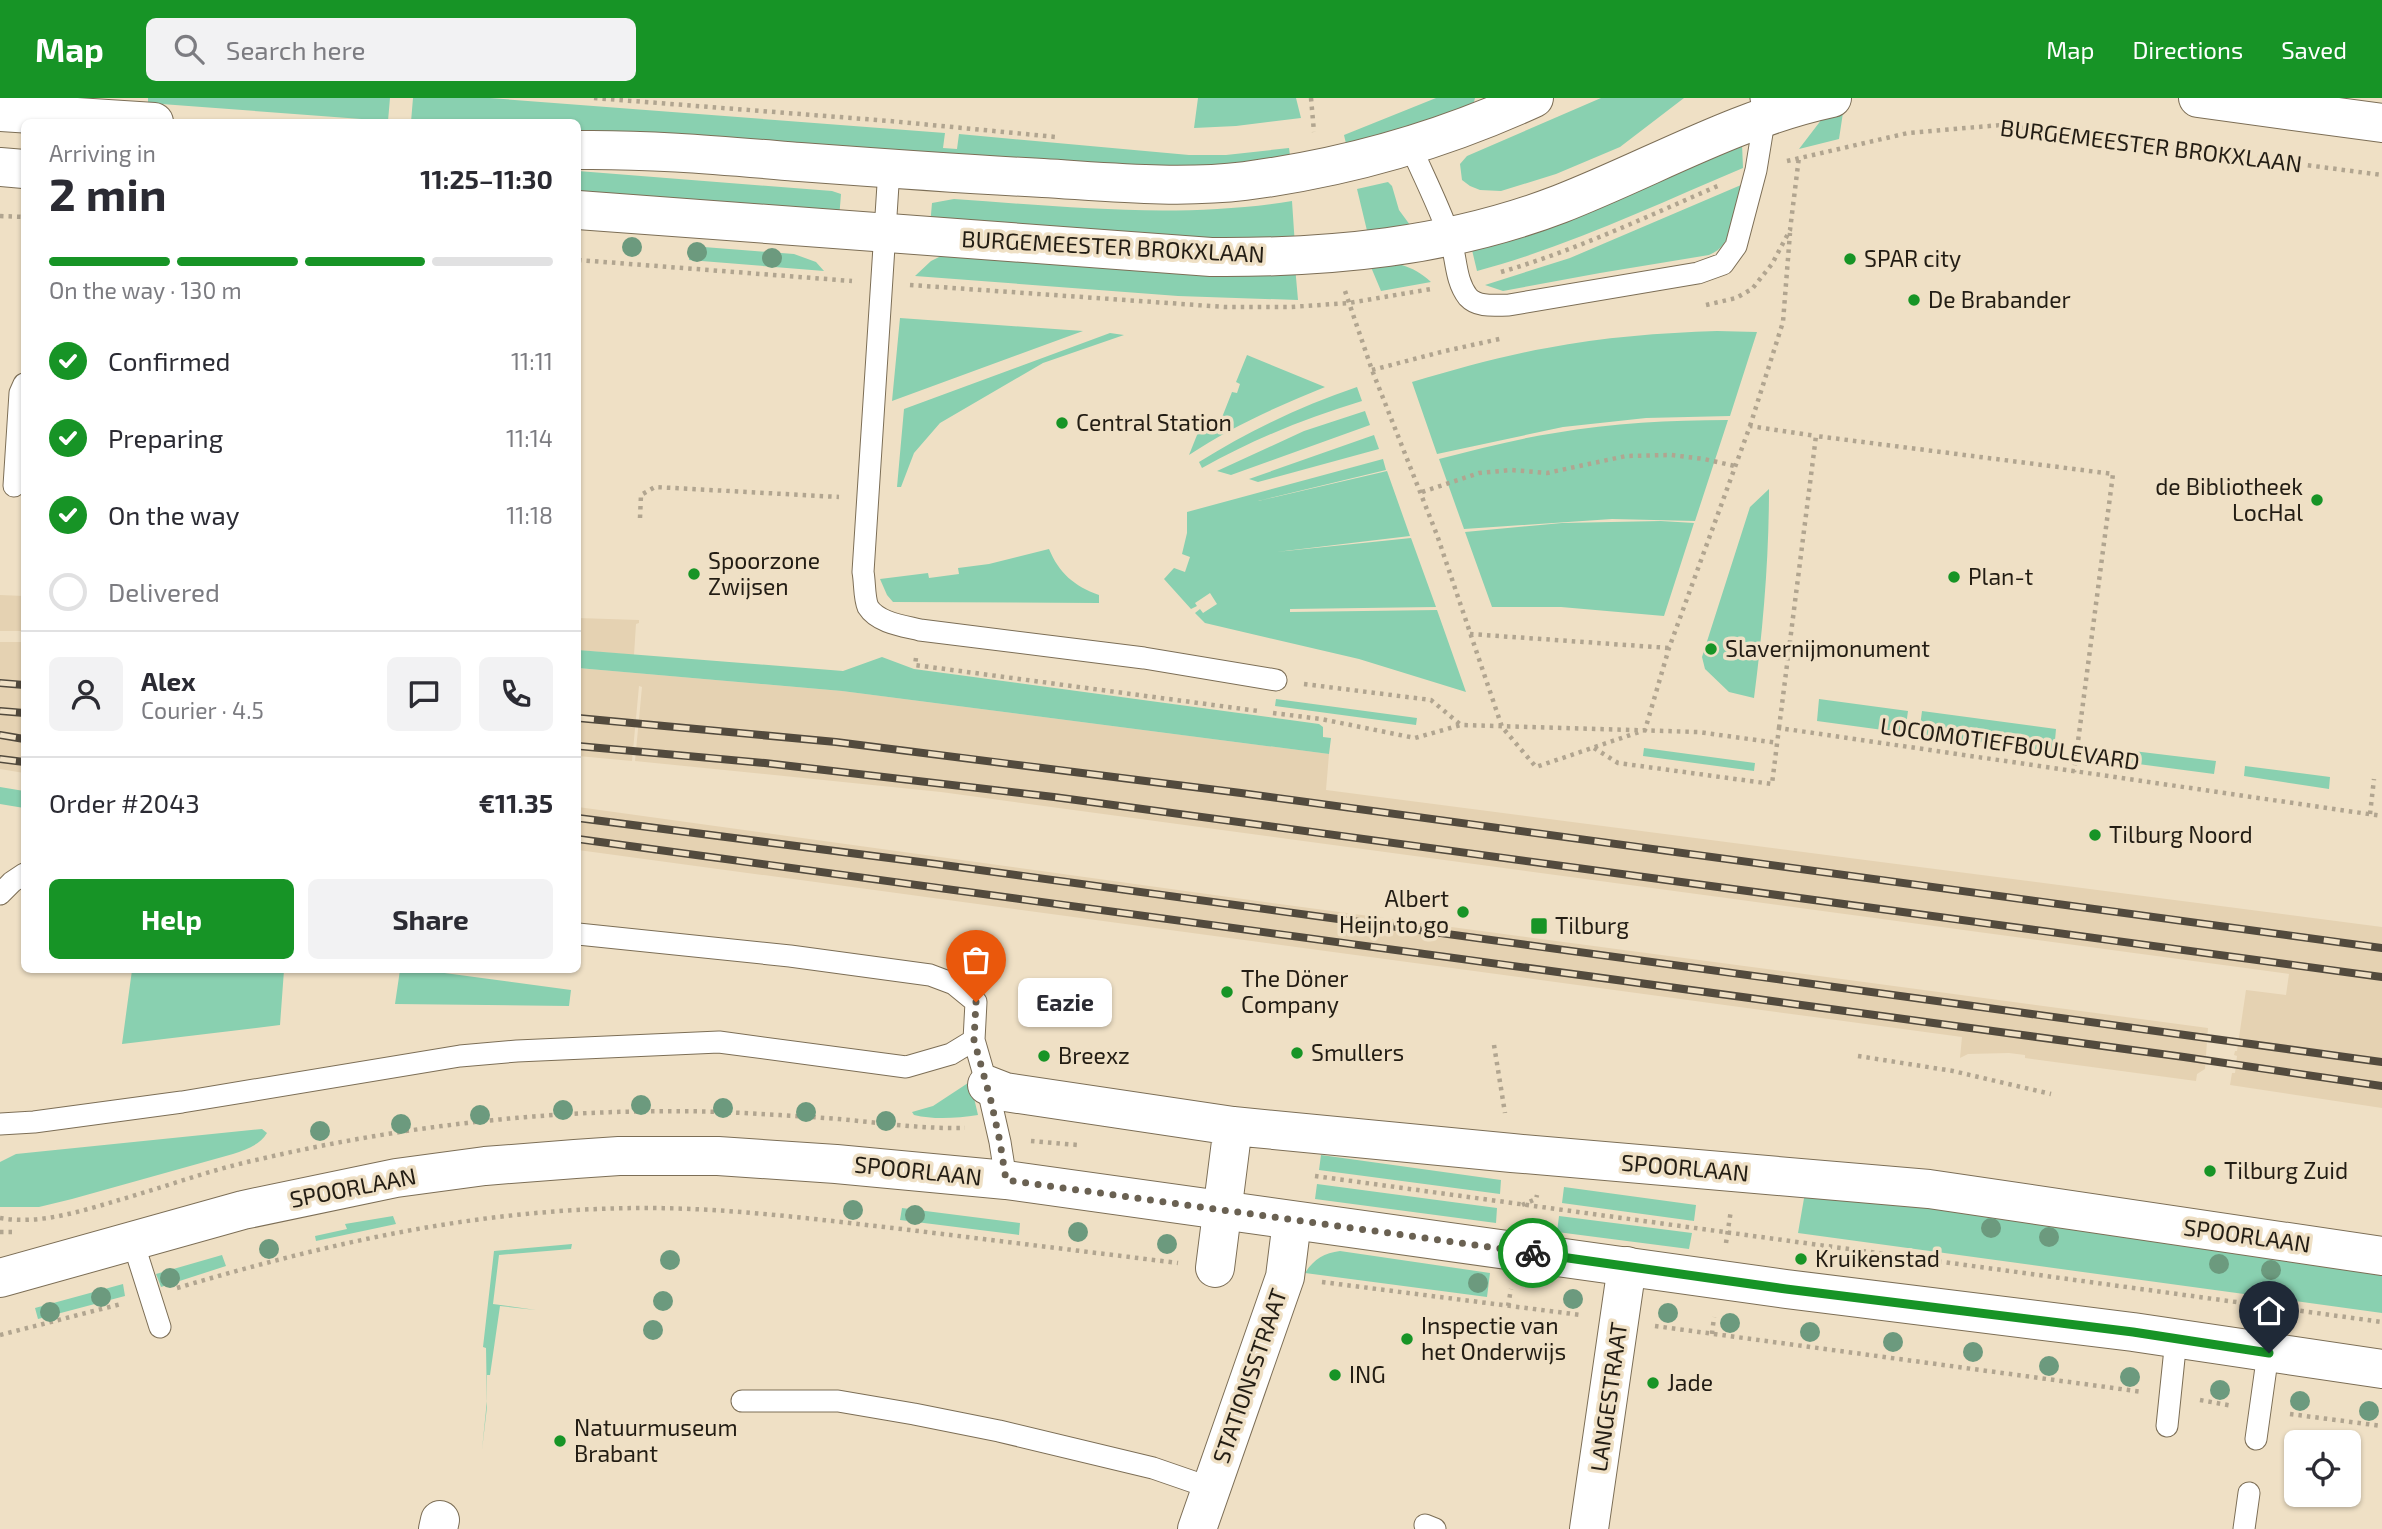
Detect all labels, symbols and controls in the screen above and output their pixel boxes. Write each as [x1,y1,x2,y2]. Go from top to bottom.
search box [146,18,636,81]
text: Map [35,29,104,69]
icon: search [170,30,208,68]
text: Search here [226,34,365,65]
text: Map [2046,35,2094,64]
text: Directions [2132,35,2243,64]
text: Saved [2281,35,2347,64]
street label: BURGEMEESTER BROKXLAAN [1999,113,2304,177]
text: Arriving in [49,139,156,167]
text: 11:25–11:30 [420,163,553,194]
text: 2 min [49,165,167,220]
street label: BURGEMEESTER BROKXLAAN [961,224,1265,268]
place label: SPAR city [1864,244,1961,272]
marker: SPAR city [1842,251,1858,267]
text: On the way · 130 m [49,276,242,304]
place label: De Brabander [1928,285,2071,313]
marker: De Brabander [1906,292,1922,308]
icon: check [49,342,87,380]
text: Confirmed [108,345,231,376]
text: 11:11 [511,347,553,375]
place label: Central Station [1076,408,1232,436]
marker: Central Station [1054,415,1070,431]
icon: check [49,419,87,457]
text: Preparing [108,422,223,453]
text: 11:14 [506,424,553,452]
place label: de Bibliotheek LocHal [2155,472,2303,526]
marker: de Bibliotheek LocHal [2309,492,2325,508]
icon: check [49,496,87,534]
text: On the way [108,499,239,530]
text: 11:18 [506,501,553,529]
place label: Spoorzone Zwijsen [708,546,820,600]
place label: Plan-t [1968,562,2034,590]
marker: Spoorzone Zwijsen [686,566,702,582]
marker: Plan-t [1946,569,1962,585]
text: Delivered [108,576,220,607]
place label: Slavernijmonument [1725,634,1930,662]
marker: Slavernijmonument [1703,641,1719,657]
button: person [49,657,123,731]
button: chat [387,657,461,731]
button: phone [479,657,553,731]
text: Alex [141,665,196,696]
text: Courier · 4.5 [141,696,264,724]
street label: LOCOMOTIEFBOULEVARD [1879,711,2142,775]
text: Order #2043 [49,787,200,818]
text: €11.35 [478,787,553,818]
place label: Tilburg Noord [2109,820,2253,848]
marker: Tilburg Noord [2087,827,2103,843]
button: Help [49,879,294,959]
button: Share [308,879,553,959]
place label: Albert Heijn to go [1339,884,1449,938]
marker: Albert Heijn to go [1455,904,1471,920]
place label: Tilburg [1555,911,1629,939]
marker: Tilburg [1529,916,1549,936]
pin [946,930,1006,1002]
icon: bag [957,941,995,979]
place label: The Döner Company [1241,964,1348,1018]
callout: Eazie [1018,978,1112,1026]
marker: The Döner Company [1219,984,1235,1000]
text: Eazie [1036,988,1094,1016]
place label: Smullers [1311,1038,1404,1066]
place label: Breexz [1058,1041,1130,1069]
marker: Smullers [1289,1045,1305,1061]
marker: Breexz [1036,1048,1052,1064]
street label: SPOORLAAN [1620,1147,1750,1187]
street label: SPOORLAAN [853,1149,983,1191]
place label: Tilburg Zuid [2224,1156,2348,1184]
street label: SPOORLAAN [287,1161,418,1213]
marker: Tilburg Zuid [2202,1163,2218,1179]
street label: SPOORLAAN [2182,1212,2313,1258]
courier [1498,1218,1568,1288]
icon: bike [1514,1234,1552,1272]
place label: Kruikenstad [1815,1244,1940,1272]
marker: Kruikenstad [1793,1251,1809,1267]
pin [2239,1281,2299,1353]
street label: STATIONSSTRAAT [1206,1285,1292,1467]
icon: home [2250,1292,2288,1330]
place label: Inspectie van het Onderwijs [1421,1311,1566,1365]
street label: LANGESTRAAT [1584,1320,1632,1473]
marker: Inspectie van het Onderwijs [1399,1331,1415,1347]
place label: ING [1349,1360,1386,1388]
marker: ING [1327,1367,1343,1383]
place label: Jade [1667,1368,1713,1396]
marker: Jade [1645,1375,1661,1391]
place label: Natuurmuseum Brabant [574,1413,738,1467]
map controls [2284,1430,2361,1507]
button: locate [2284,1430,2361,1507]
marker: Natuurmuseum Brabant [552,1433,568,1449]

